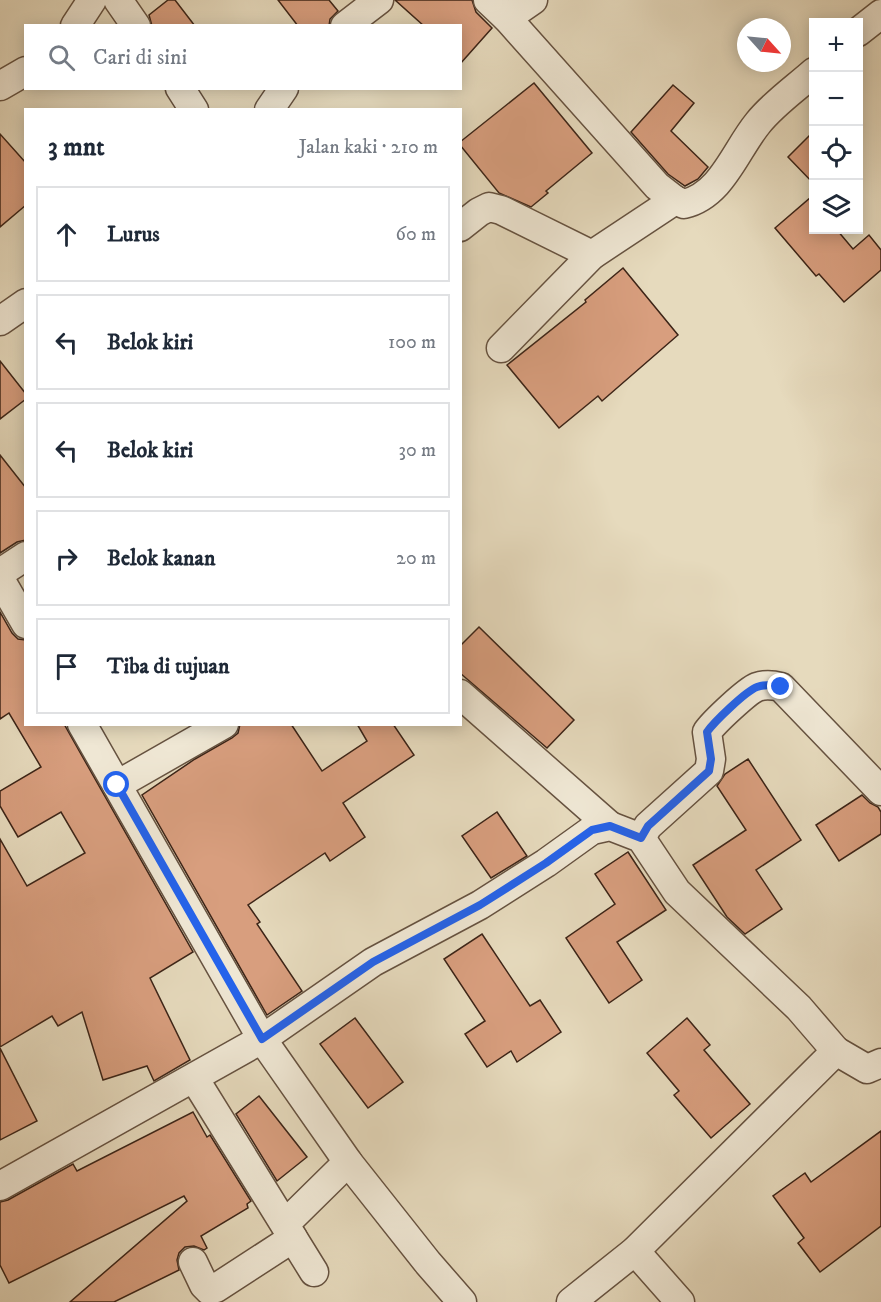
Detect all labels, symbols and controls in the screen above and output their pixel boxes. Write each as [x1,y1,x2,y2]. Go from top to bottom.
north arrow [737,18,791,72]
map controls [809,18,863,234]
button: + [809,18,863,72]
search box [24,24,462,90]
icon: search [45,41,78,74]
text: Cari di sini [93,44,187,71]
button: − [809,72,863,126]
button: locate [809,126,863,180]
text: 3 mnt [48,131,105,164]
text: Jalan kaki · 210 m [299,135,438,160]
button: layers [809,180,863,234]
icon: ahead [50,218,83,251]
text: Lurus [107,221,160,248]
text: 60 m [396,222,436,247]
icon: left [50,326,83,359]
text: Belok kiri [107,329,193,356]
text: 100 m [388,330,436,355]
icon: left [50,434,83,467]
text: Belok kiri [107,437,193,464]
text: 30 m [398,438,436,463]
icon: right [50,542,83,575]
text: Belok kanan [107,545,215,572]
text: 20 m [396,546,436,571]
icon: arrive [50,650,83,683]
text: Tiba di tujuan [107,653,229,680]
route end [767,673,793,699]
route start [103,771,129,797]

